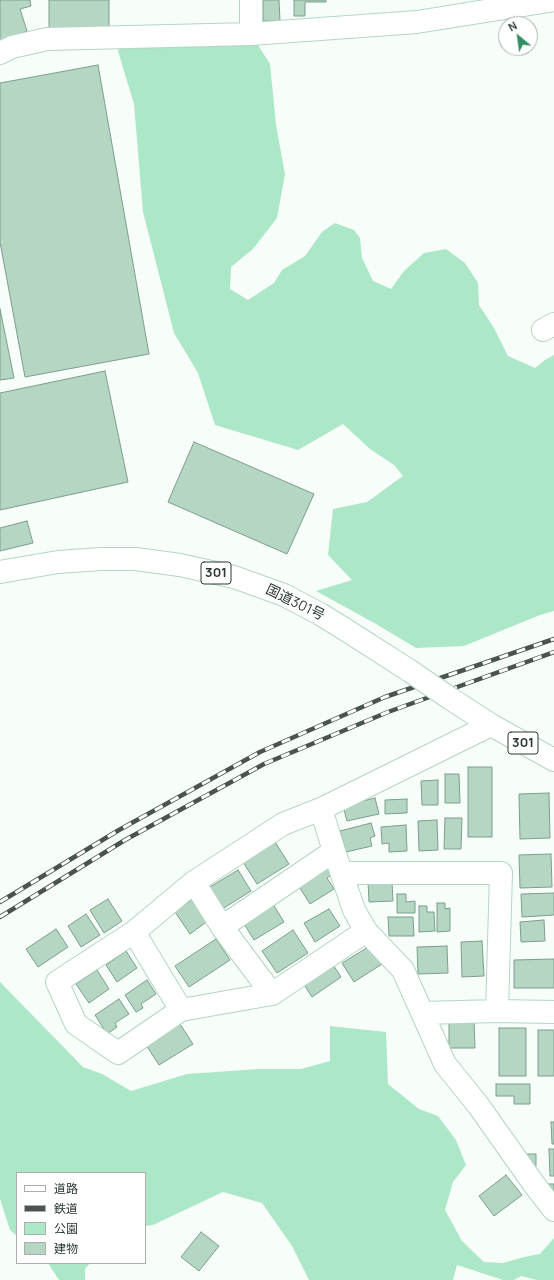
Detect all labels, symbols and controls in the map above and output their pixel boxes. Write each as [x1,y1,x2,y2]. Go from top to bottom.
north arrow [498,16,538,56]
text: N [505,17,520,34]
road number: 301 [201,562,231,584]
street label: 国道301号 [263,581,327,625]
road number: 301 [508,732,538,754]
legend [16,1172,146,1264]
text: 道路 [54,1180,78,1197]
text: 鉄道 [54,1200,78,1217]
text: 公園 [54,1220,78,1237]
text: 建物 [54,1240,78,1257]

